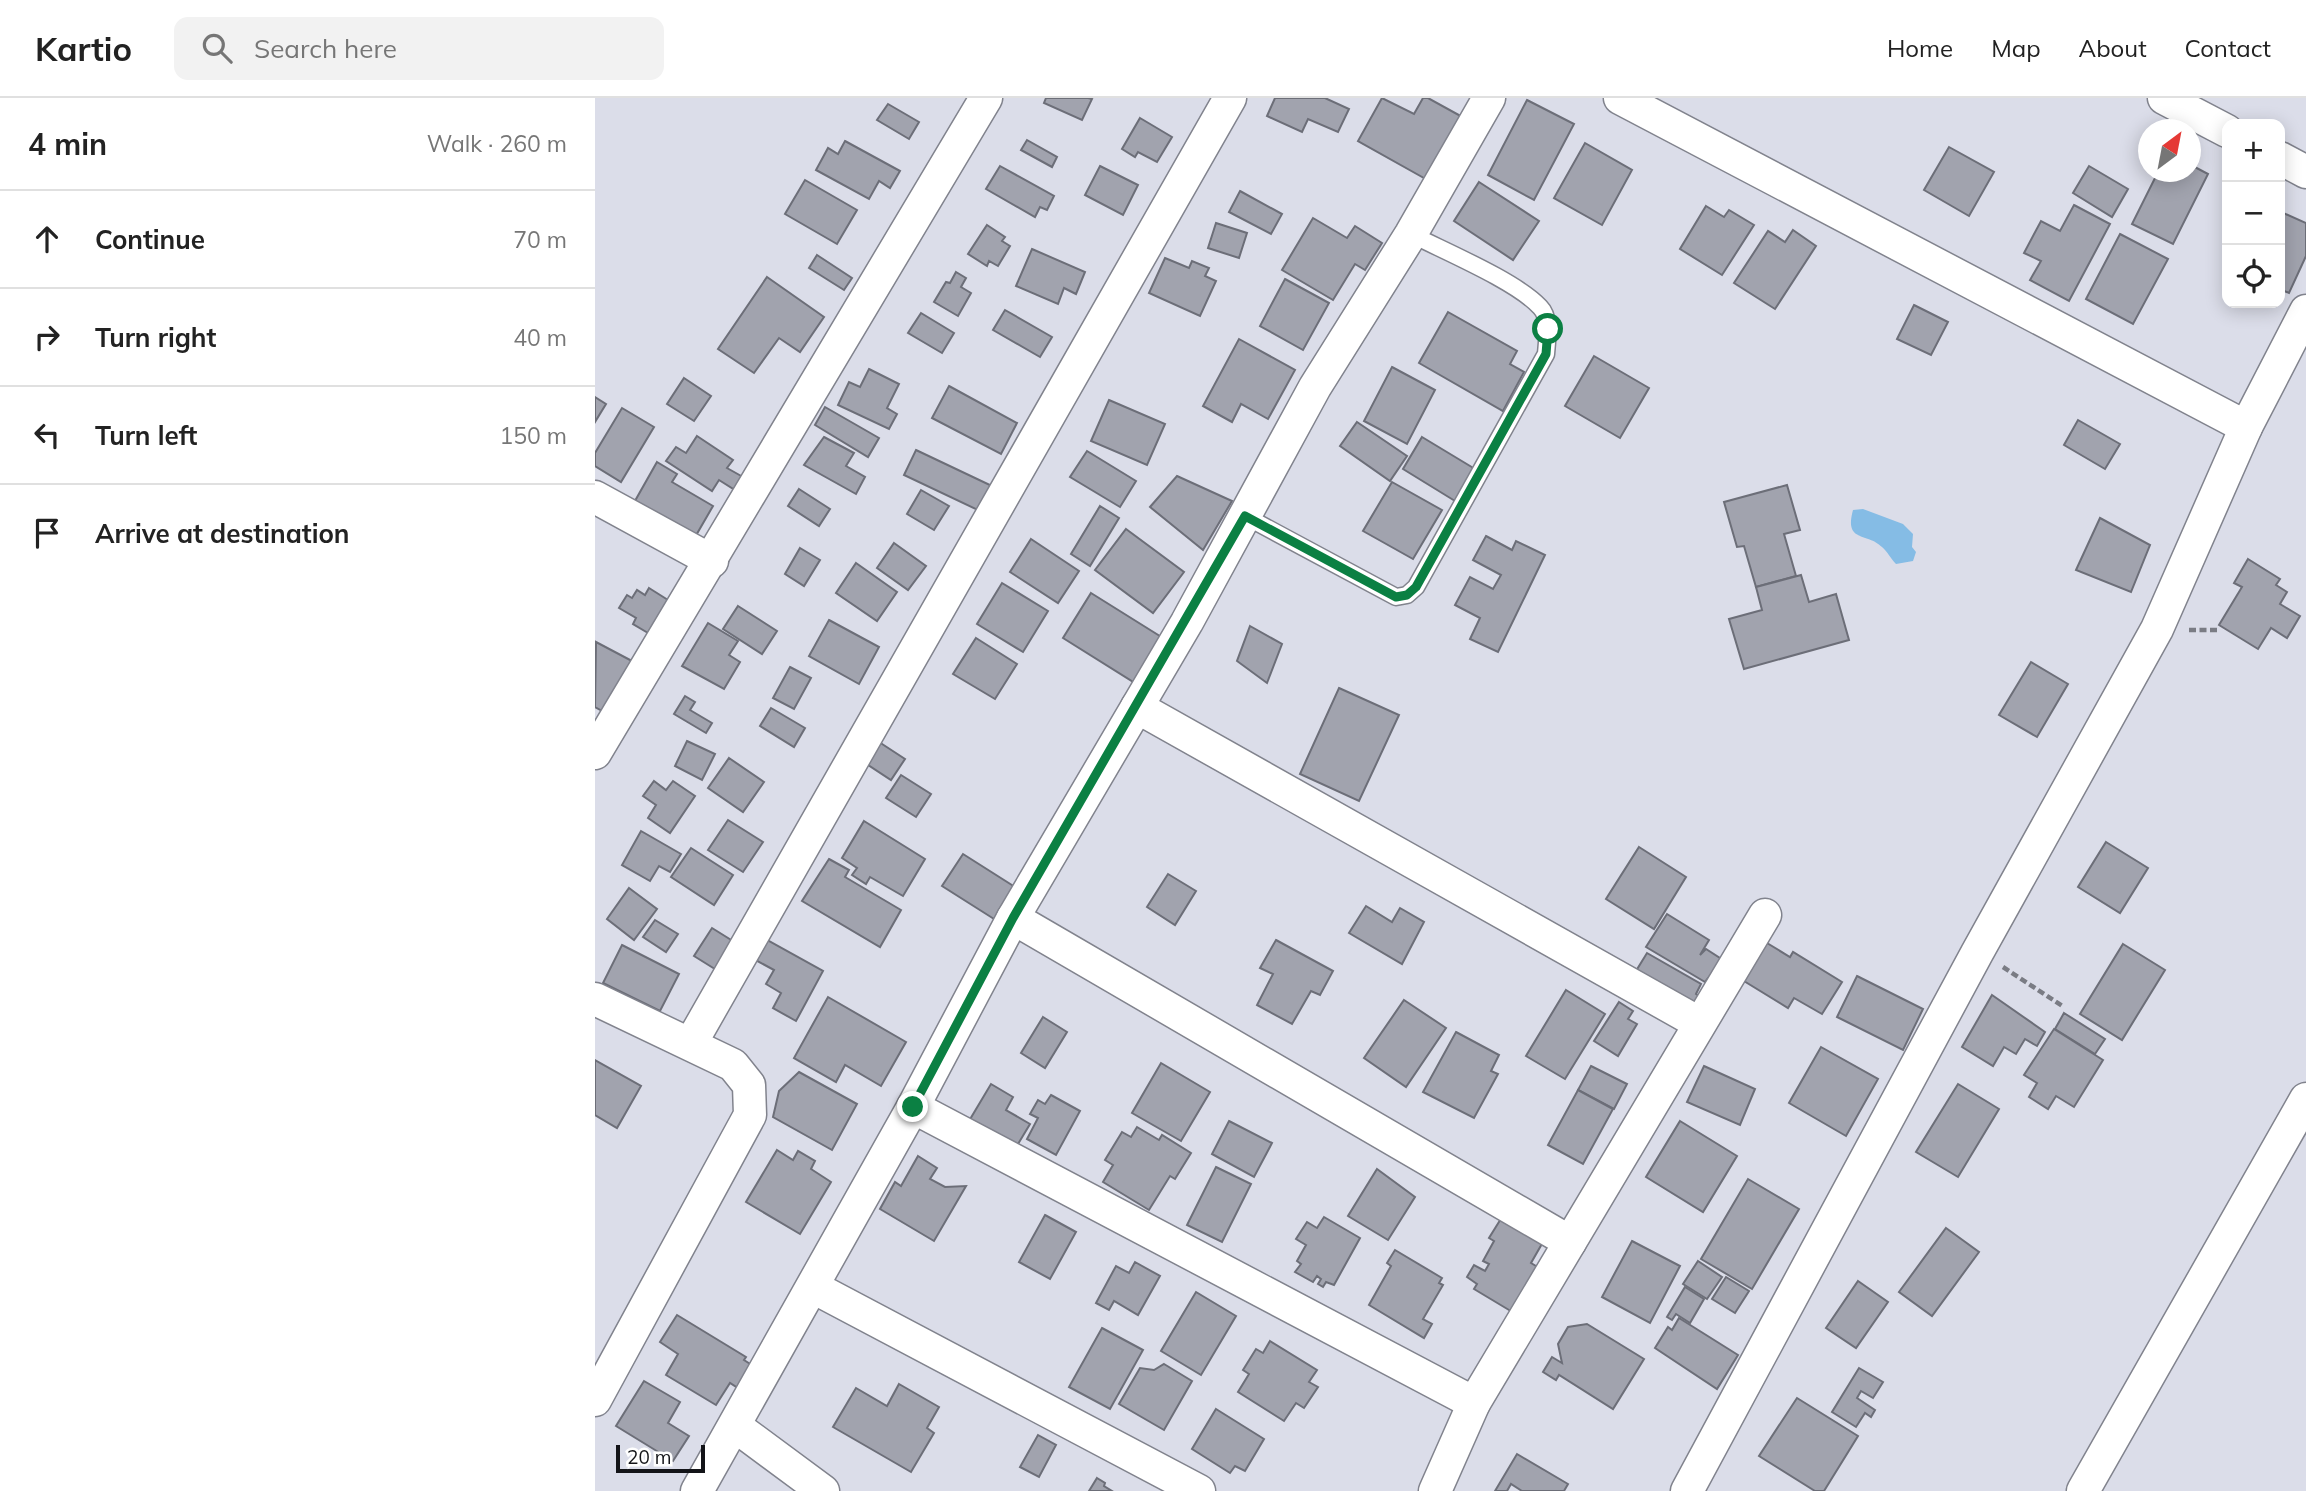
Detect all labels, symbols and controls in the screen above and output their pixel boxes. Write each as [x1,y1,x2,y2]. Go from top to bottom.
search box [174,17,664,80]
text: Kartio [35,28,132,69]
icon: search [198,29,236,67]
text: Search here [254,32,397,65]
text: Home [1887,33,1953,63]
text: Map [1991,33,2041,63]
text: About [2079,33,2147,63]
text: Contact [2185,33,2271,63]
north arrow [2138,119,2201,182]
map controls [2222,119,2285,308]
button: + [2222,119,2285,182]
text: 4 min [28,125,107,163]
text: Walk · 260 m [427,129,567,158]
button: − [2222,182,2285,245]
icon: ahead [28,220,66,258]
text: Continue [95,223,205,256]
text: 70 m [513,225,567,254]
button: locate [2222,245,2285,308]
route start [1532,313,1563,344]
icon: right [28,318,66,356]
text: Turn right [95,321,216,354]
text: 40 m [513,323,567,352]
icon: left [28,416,66,454]
text: Turn left [95,419,197,452]
text: 150 m [499,421,567,450]
icon: arrive [28,514,66,552]
text: Arrive at destination [95,517,350,550]
route end [897,1091,928,1122]
scale bar [616,1442,705,1474]
text: 20 m [627,1445,671,1469]

